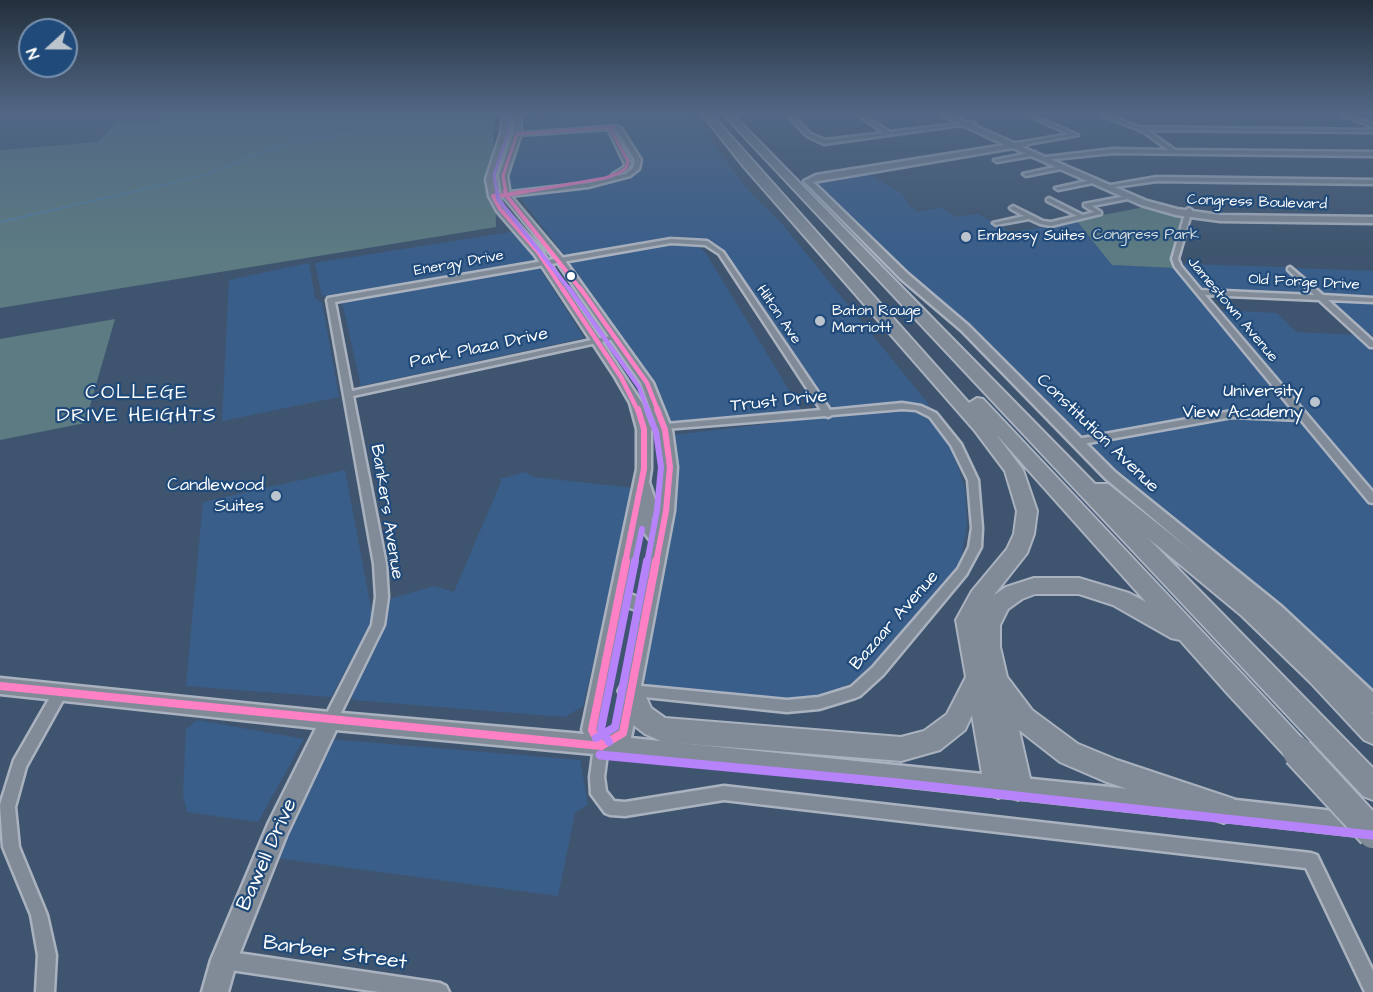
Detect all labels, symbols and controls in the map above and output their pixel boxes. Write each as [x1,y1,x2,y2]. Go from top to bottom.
north arrow [18,18,78,78]
text: N [21,45,45,62]
street label: Congress Boulevard [1187,192,1327,214]
park label: Congress Park [1093,227,1199,245]
place label: Embassy Suites [978,228,1085,246]
marker: Embassy Suites [959,230,973,244]
street label: Energy Drive [413,247,505,281]
street label: Jamestown Avenue [1183,254,1281,366]
unlabelled marker [565,270,577,282]
street label: Old Forge Drive [1248,271,1360,295]
street label: Hilton Ave [752,282,804,348]
place label: Baton Rouge Marriott [832,303,921,338]
marker: Baton Rouge Marriott [813,314,827,328]
street label: Park Plaza Drive [408,324,550,374]
street label: Constitution Avenue [1031,370,1163,498]
place label: University View Academy [1183,381,1303,424]
district label: COLLEGE DRIVE HEIGHTS [57,382,217,429]
street label: Trust Drive [730,386,828,418]
marker: University View Academy [1308,395,1322,409]
street label: Bankers Avenue [365,443,407,581]
place label: Candlewood Suites [167,475,264,518]
marker: Candlewood Suites [269,489,283,503]
street label: Bazaar Avenue [846,567,944,675]
street label: Bawell Drive [232,795,304,915]
street label: Barber Street [261,931,409,977]

